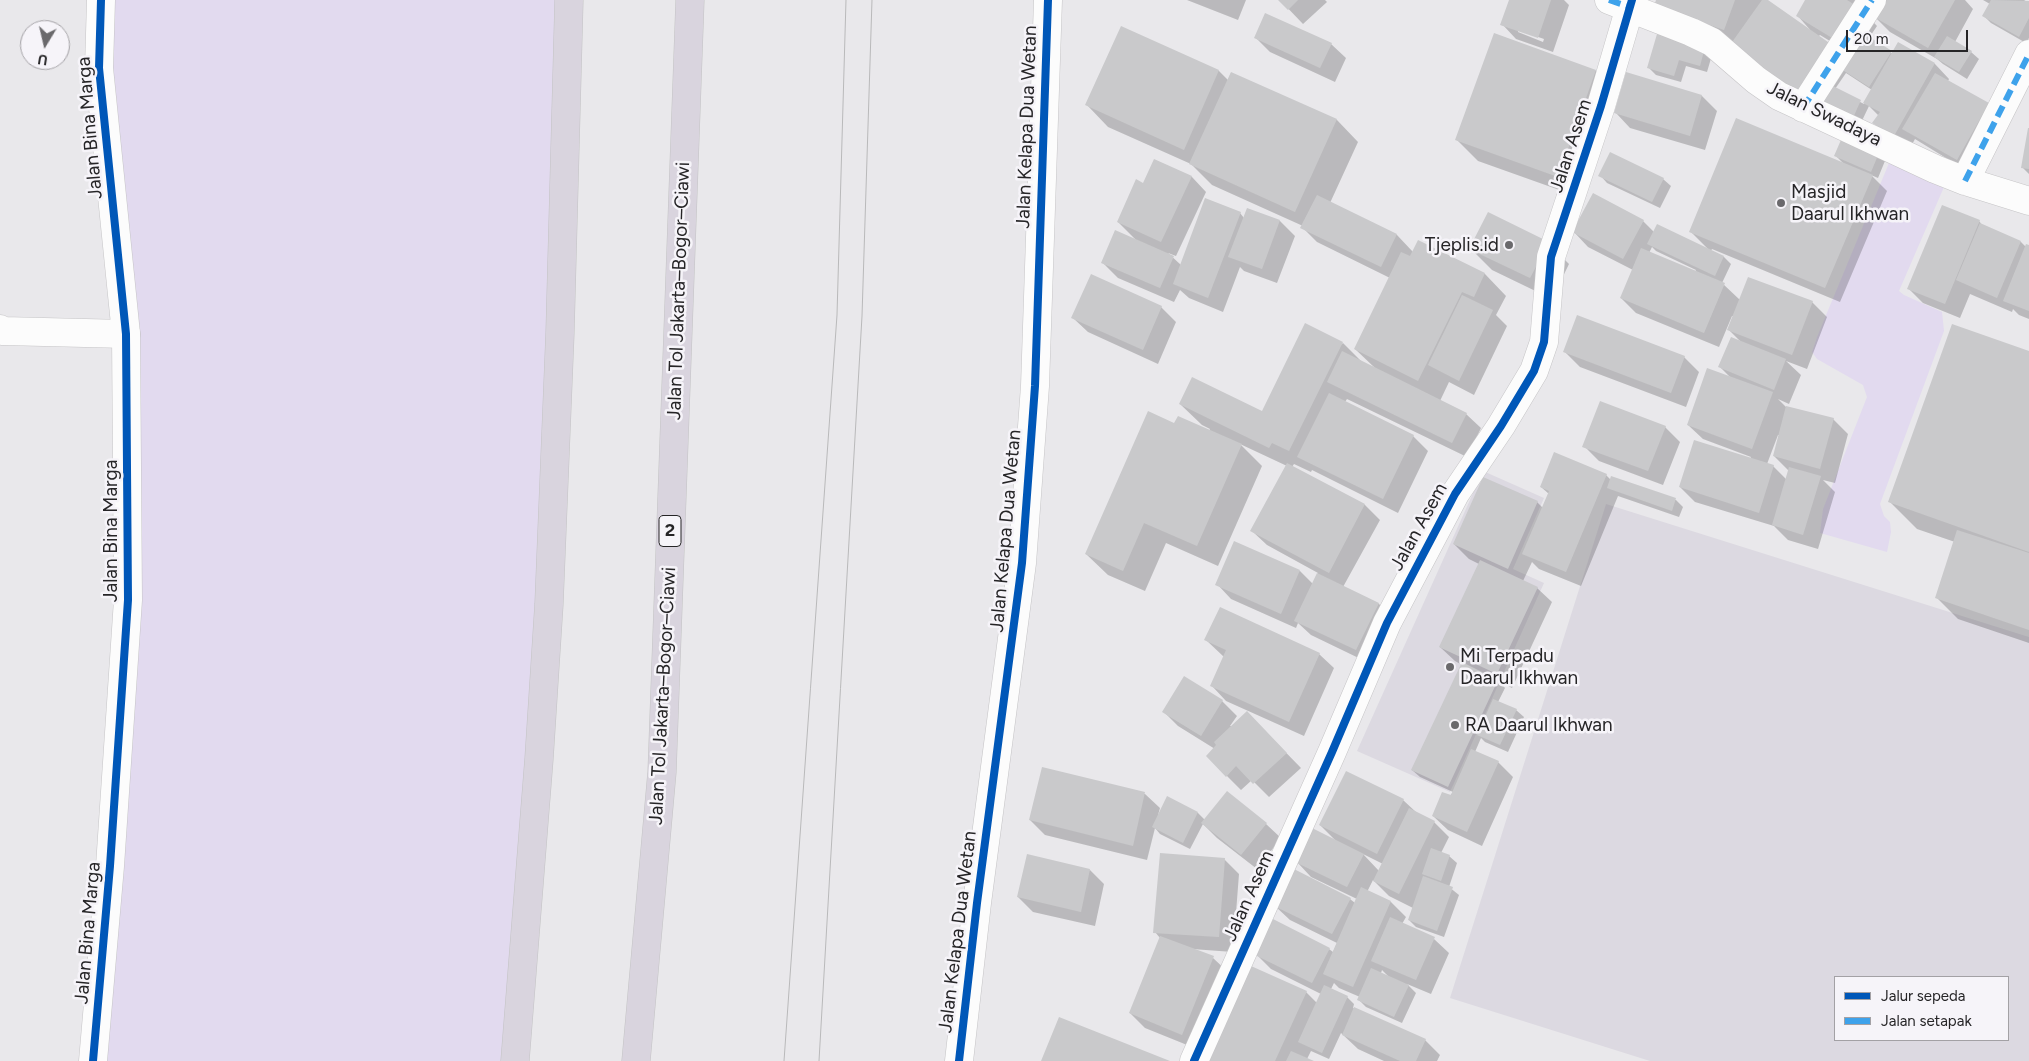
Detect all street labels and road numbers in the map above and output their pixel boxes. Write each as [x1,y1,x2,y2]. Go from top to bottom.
street label: Jalan Kelapa Dua Wetan [1012,25,1042,229]
street label: Jalan Bina Marga [72,56,108,200]
street label: Jalan Swadaya [1763,76,1885,152]
street label: Jalan Asem [1545,96,1597,196]
street label: Jalan Tol Jakarta–Bogor–Ciawi [663,162,695,420]
street label: Jalan Kelapa Dua Wetan [986,429,1026,633]
street label: Jalan Bina Marga [100,460,122,602]
street label: Jalan Asem [1386,479,1452,575]
road number: 2 [659,516,681,546]
street label: Jalan Tol Jakarta–Bogor–Ciawi [645,566,681,826]
street label: Jalan Kelapa Dua Wetan [934,830,982,1034]
street label: Jalan Asem [1219,847,1279,945]
street label: Jalan Bina Marga [70,861,106,1005]

